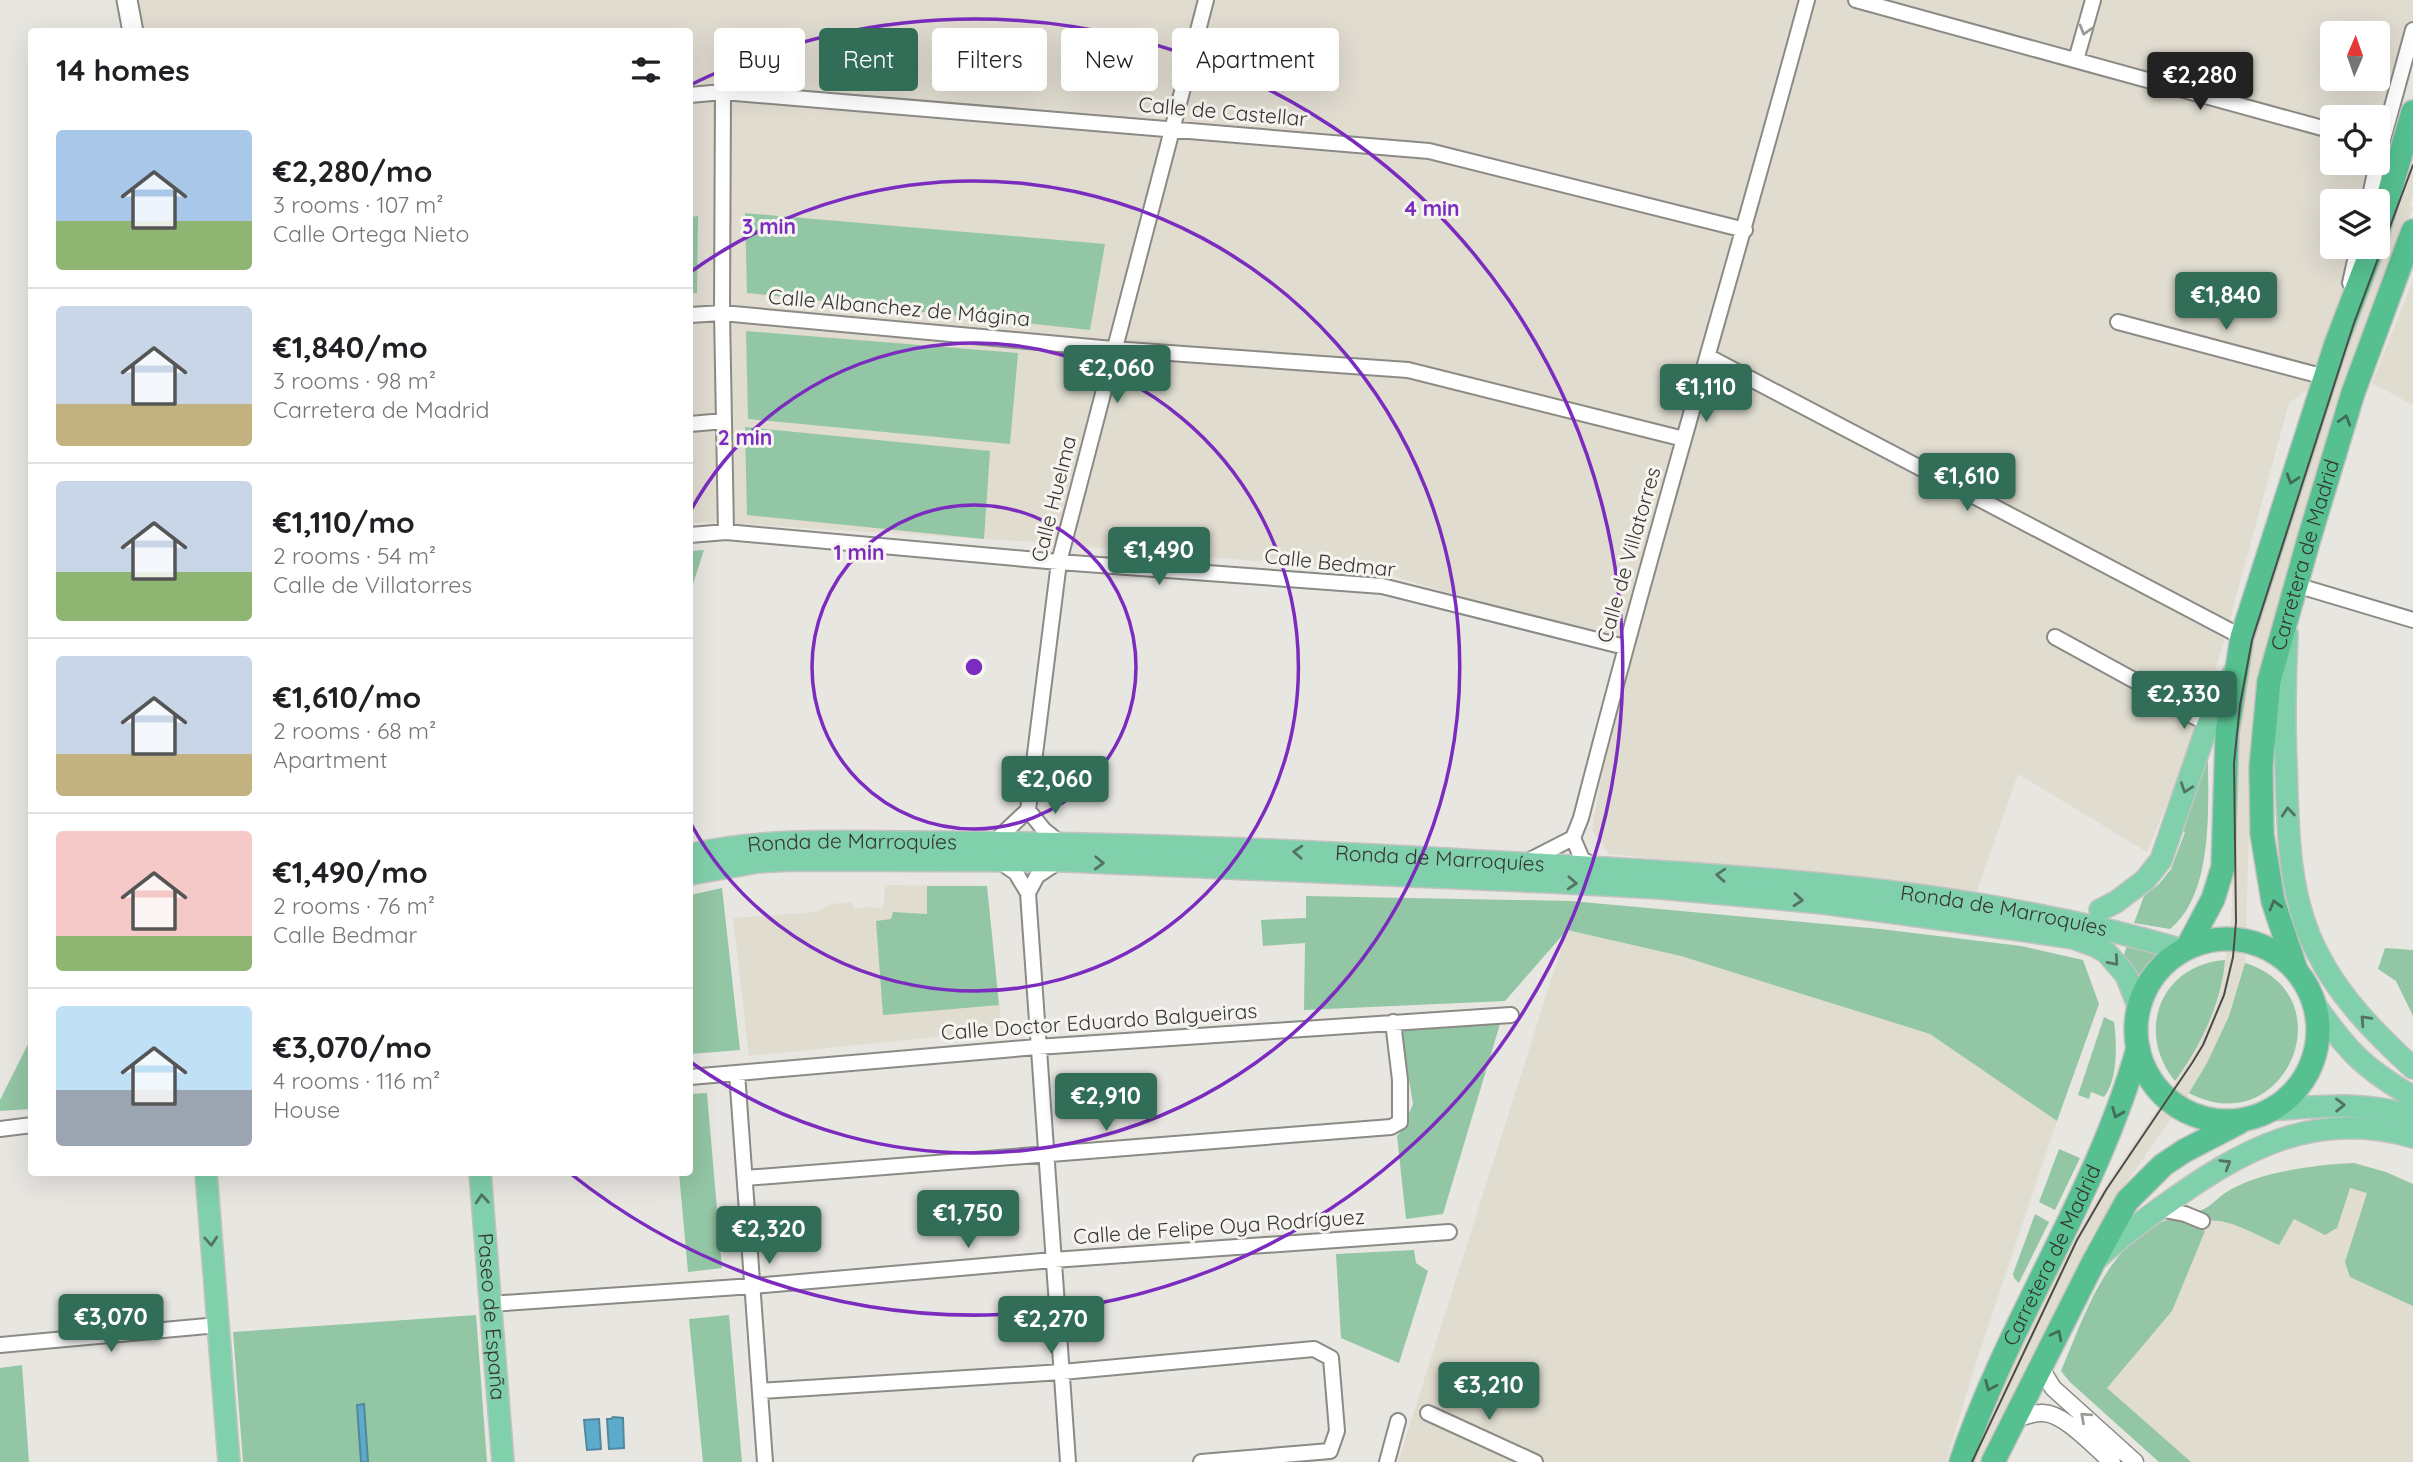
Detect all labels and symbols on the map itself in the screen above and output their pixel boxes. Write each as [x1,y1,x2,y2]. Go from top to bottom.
north arrow [2320,21,2390,91]
one-way arrow [2079,24,2093,36]
pin: €2,280 [2143,52,2257,112]
street label: Calle de Castellar [1138,91,1309,131]
text: 4 min [1404,195,1460,221]
text: 3 min [742,213,796,239]
pin: €1,840 [2169,272,2283,332]
street label: Calle Albanchez de Mágina [767,283,1031,331]
pin: €2,060 [1060,346,1174,405]
pin: €1,110 [1649,364,1763,424]
one-way arrow [2337,415,2351,427]
text: 2 min [718,424,772,450]
street label: Calle Huelma [1025,433,1081,565]
pin: €1,610 [1910,454,2024,513]
street label: Carretera de Madrid [2264,456,2344,653]
street label: Calle de Villatorres [1590,464,1666,646]
one-way arrow [2285,473,2300,485]
pin: €1,490 [1102,528,1216,587]
text: 1 min [834,539,884,565]
street label: Calle Bedmar [1263,542,1397,582]
centre of rings [962,655,986,679]
pin: €2,330 [2127,672,2241,731]
pin: €2,060 [998,756,1112,816]
one-way arrow [2180,782,2194,794]
one-way arrow [2281,806,2296,817]
street label: Ronda de Marroquíes [746,827,957,857]
street label: Ronda de Marroquíes [1334,839,1545,877]
one-way arrow [1293,845,1304,860]
one-way arrow [1094,855,1105,870]
one-way arrow [1715,868,1726,883]
one-way arrow [1566,876,1577,891]
street label: Ronda de Marroquíes [1899,879,2110,941]
one-way arrow [1793,892,1804,907]
one-way arrow [2269,899,2283,911]
one-way arrow [2106,953,2118,966]
street label: Calle Doctor Eduardo Balgueiras [940,997,1258,1045]
one-way arrow [2361,1015,2373,1028]
pin: €2,910 [1049,1074,1163,1133]
one-way arrow [2334,1098,2345,1113]
one-way arrow [2111,1106,2125,1118]
street label: Carretera de Madrid [1997,1160,2106,1350]
one-way arrow [2218,1160,2231,1173]
pin: €1,750 [911,1190,1025,1250]
one-way arrow [475,1193,490,1204]
street label: Calle de Felipe Oya Rodríguez [1072,1203,1366,1249]
pin: €2,320 [712,1206,826,1266]
street label: Paseo de España [473,1232,512,1401]
one-way arrow [203,1235,218,1246]
pin: €3,070 [54,1294,168,1354]
pin: €2,270 [994,1296,1108,1356]
one-way arrow [2048,1330,2062,1342]
pin: €3,210 [1432,1362,1546,1422]
one-way arrow [1985,1379,1999,1391]
one-way arrow [2080,1413,2093,1425]

